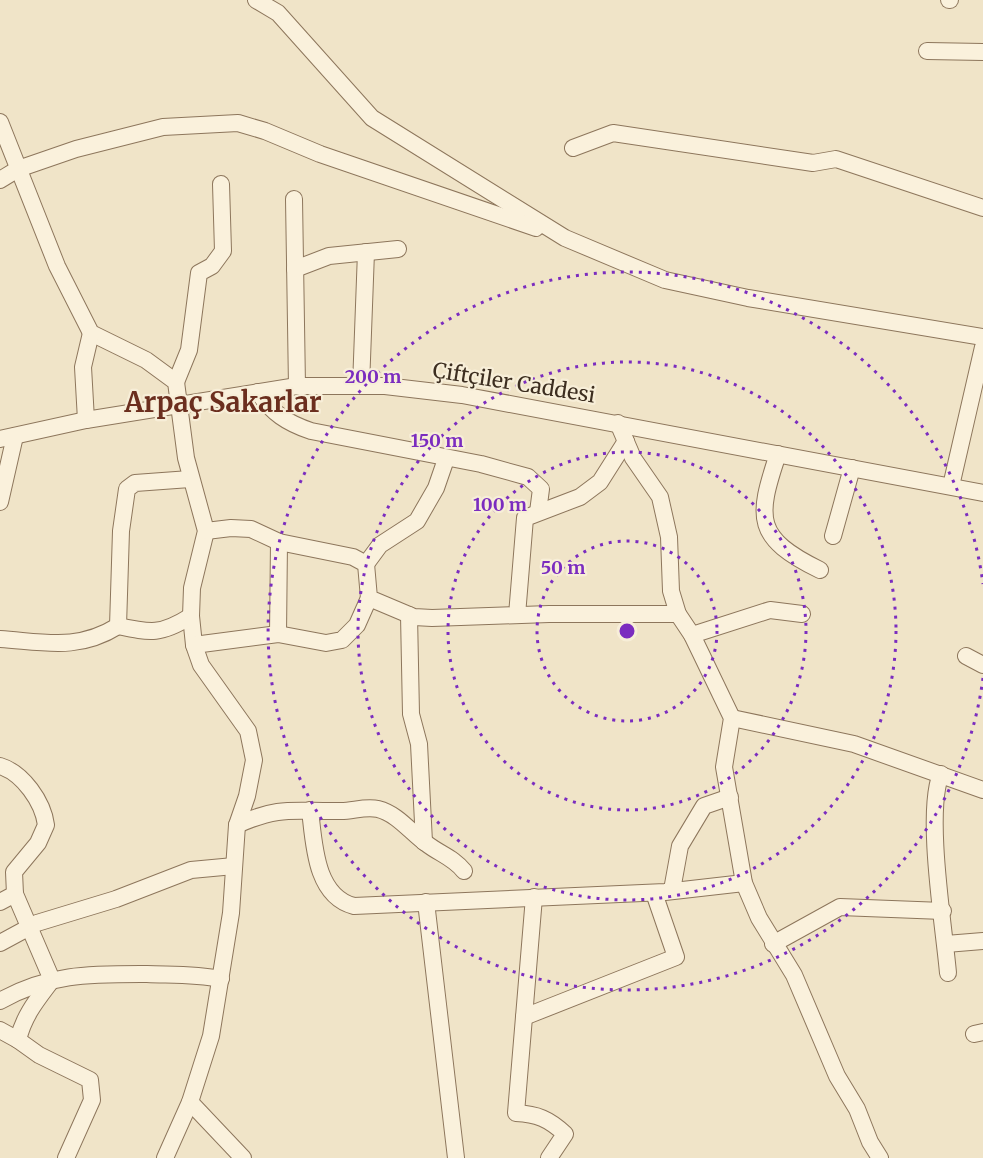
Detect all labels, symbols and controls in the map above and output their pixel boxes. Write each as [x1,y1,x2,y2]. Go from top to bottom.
street label: Çiftçiler Caddesi [431,356,597,409]
text: 200 m [345,365,401,388]
district label: Arpaç Sakarlar [123,385,322,419]
text: 150 m [411,429,463,452]
text: 100 m [473,493,527,516]
text: 50 m [541,556,585,579]
centre of rings [617,621,637,641]

